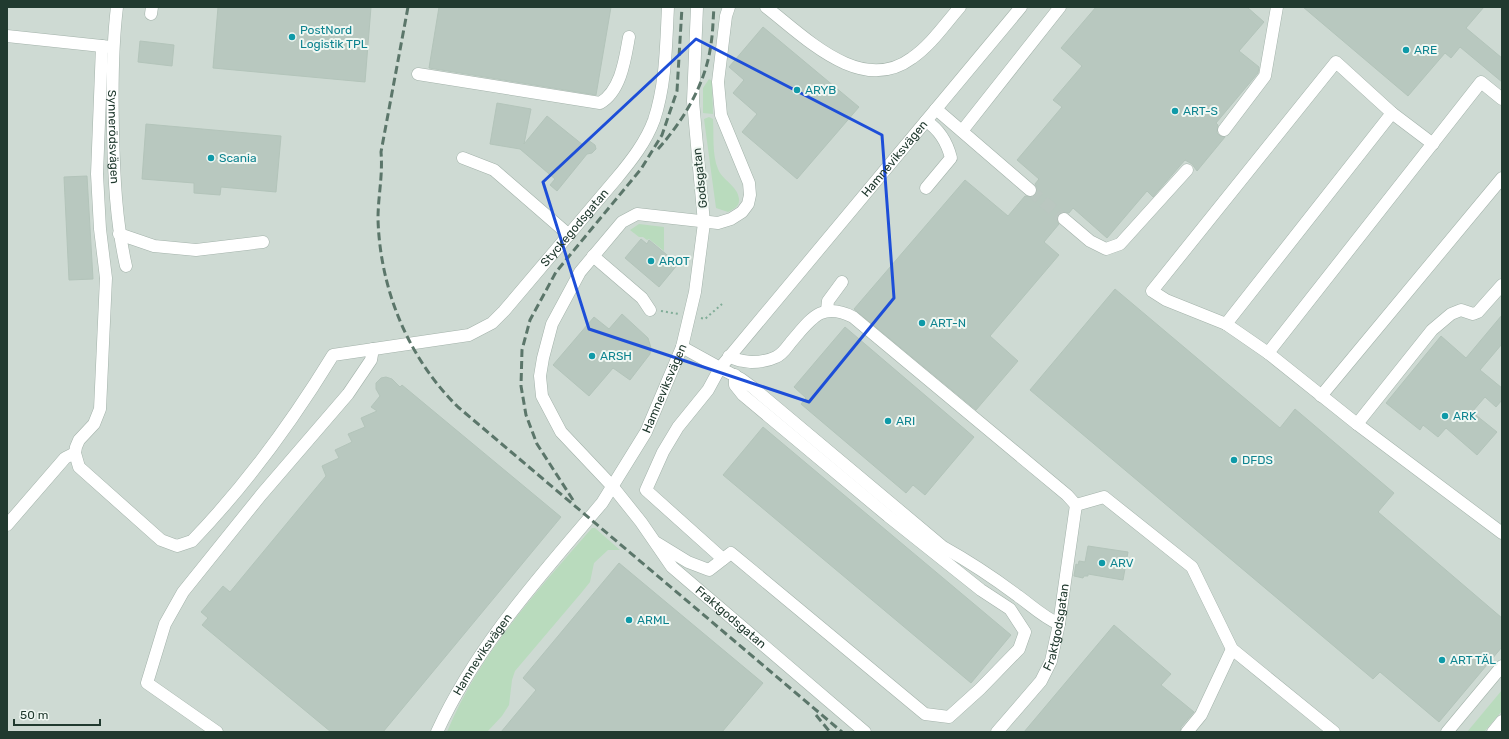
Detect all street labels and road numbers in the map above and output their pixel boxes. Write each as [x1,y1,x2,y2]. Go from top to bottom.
street label: Synnerödsvägen [105,90,122,184]
street label: Hamneviksvägen [859,117,931,200]
street label: Godsgatan [690,147,710,209]
street label: Styckegodsgatan [538,186,611,270]
street label: Hamneviksvägen [639,342,689,435]
street label: Fraktgodsgatan [692,583,769,651]
street label: Fraktgodsgatan [1040,583,1072,673]
street label: Hamneviksvägen [450,611,515,698]

